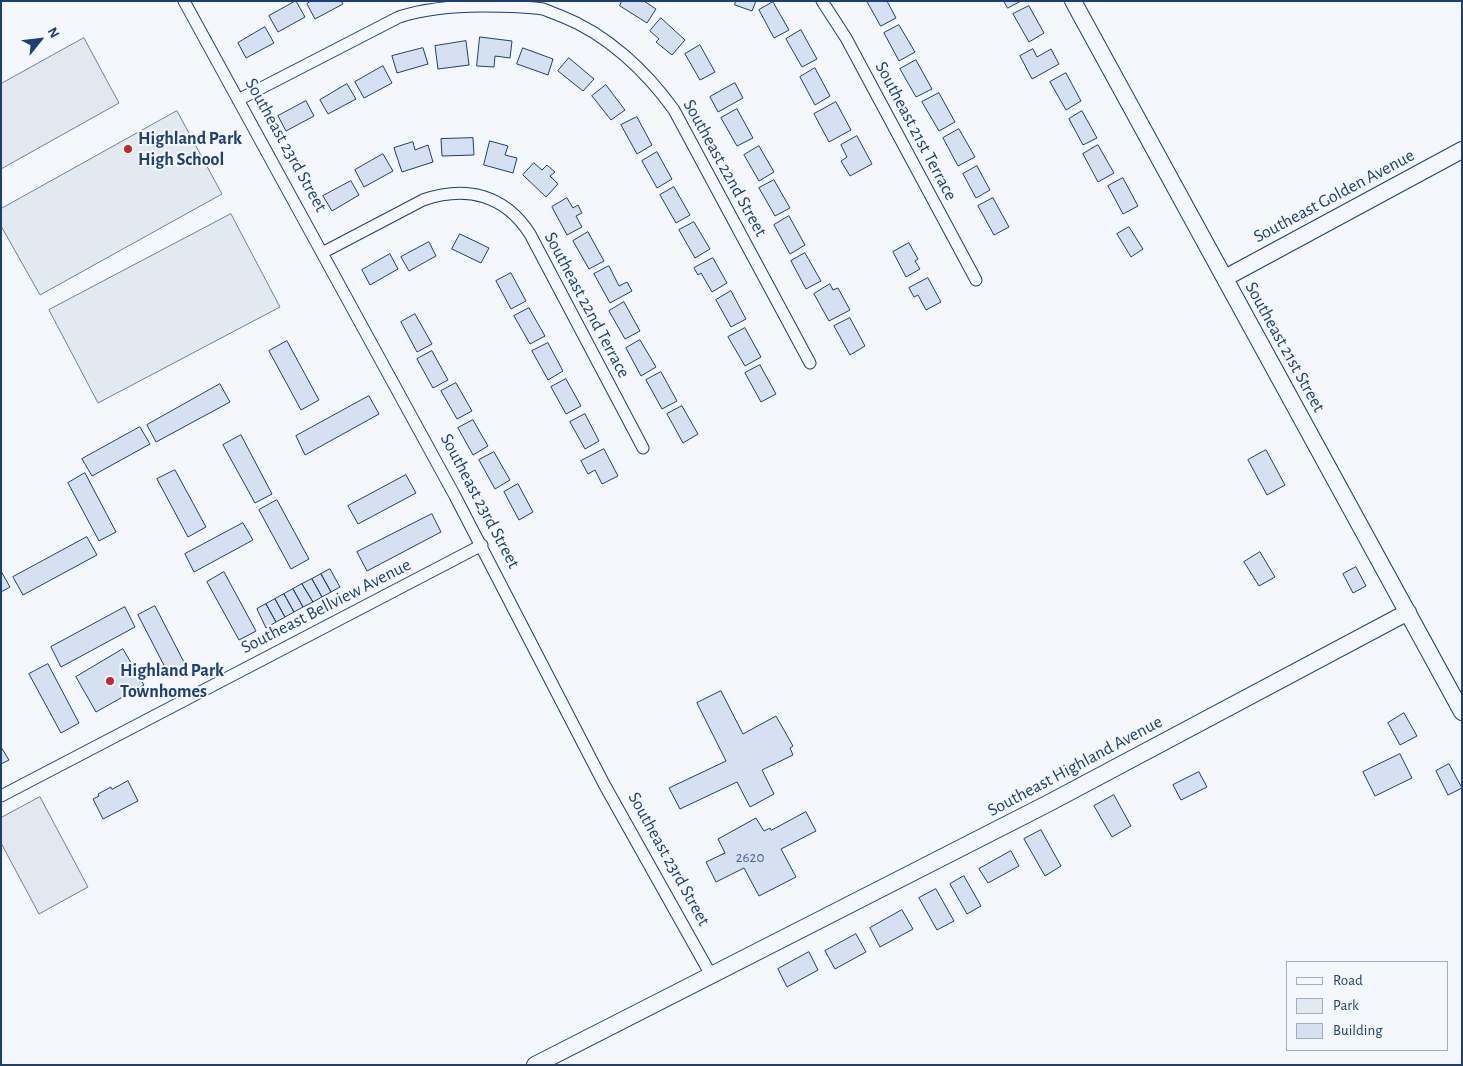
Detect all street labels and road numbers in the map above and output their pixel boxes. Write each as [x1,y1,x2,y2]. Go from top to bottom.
street label: Southeast 21st Terrace [870,58,962,204]
street label: Southeast 23rd Street [240,74,332,216]
street label: Southeast 22nd Street [678,96,772,240]
street label: Southeast Golden Avenue [1250,144,1418,248]
street label: Southeast 22nd Terrace [539,228,635,382]
street label: Southeast 21st Street [1240,278,1330,416]
street label: Southeast 23rd Street [435,430,525,572]
street label: Southeast Bellview Avenue [237,554,415,658]
street label: Southeast Highland Avenue [984,711,1166,821]
street label: Southeast 23rd Street [623,788,715,930]

